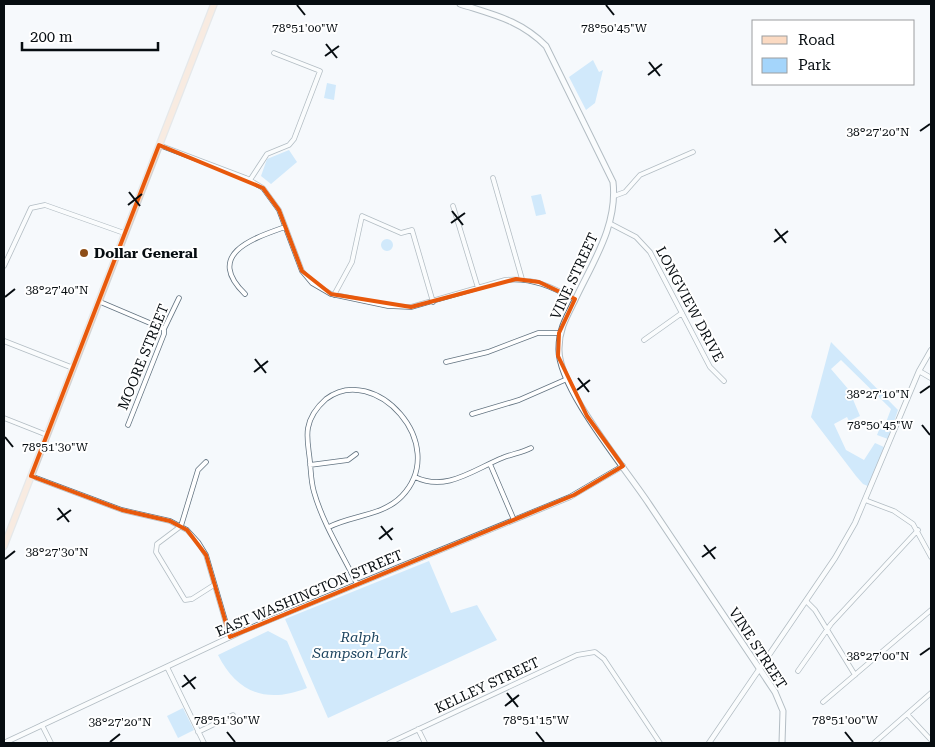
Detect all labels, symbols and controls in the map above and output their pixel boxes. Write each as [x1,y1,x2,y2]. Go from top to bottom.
scale bar [22,20,159,52]
legend [752,20,915,85]
text: 78°51'00"W [272,21,339,35]
text: 78°50'45"W [581,21,648,35]
text: 200 m [30,28,73,46]
text: Road [798,31,835,49]
text: Park [798,56,832,74]
text: 38°27'20"N [846,125,910,139]
street label: VINE STREET [547,230,601,322]
street label: LONGVIEW DRIVE [653,244,727,364]
place label: Dollar General [94,245,198,261]
marker: Dollar General [78,247,90,259]
text: 38°27'40"N [25,283,89,297]
street label: MOORE STREET [114,302,172,412]
text: 38°27'10"N [846,387,910,401]
text: 78°50'45"W [847,418,914,432]
text: 78°51'30"W [22,440,89,454]
text: 38°27'30"N [25,545,89,559]
street label: EAST WASHINGTON STREET [213,546,405,640]
street label: VINE STREET [726,604,790,692]
park label: Ralph Sampson Park [311,629,408,661]
text: 38°27'00"N [846,649,910,663]
street label: KELLEY STREET [432,654,542,716]
text: 78°51'30"W [194,713,261,727]
text: 78°51'15"W [503,713,570,727]
text: 78°51'00"W [812,713,879,727]
text: 38°27'20"N [88,715,152,729]

